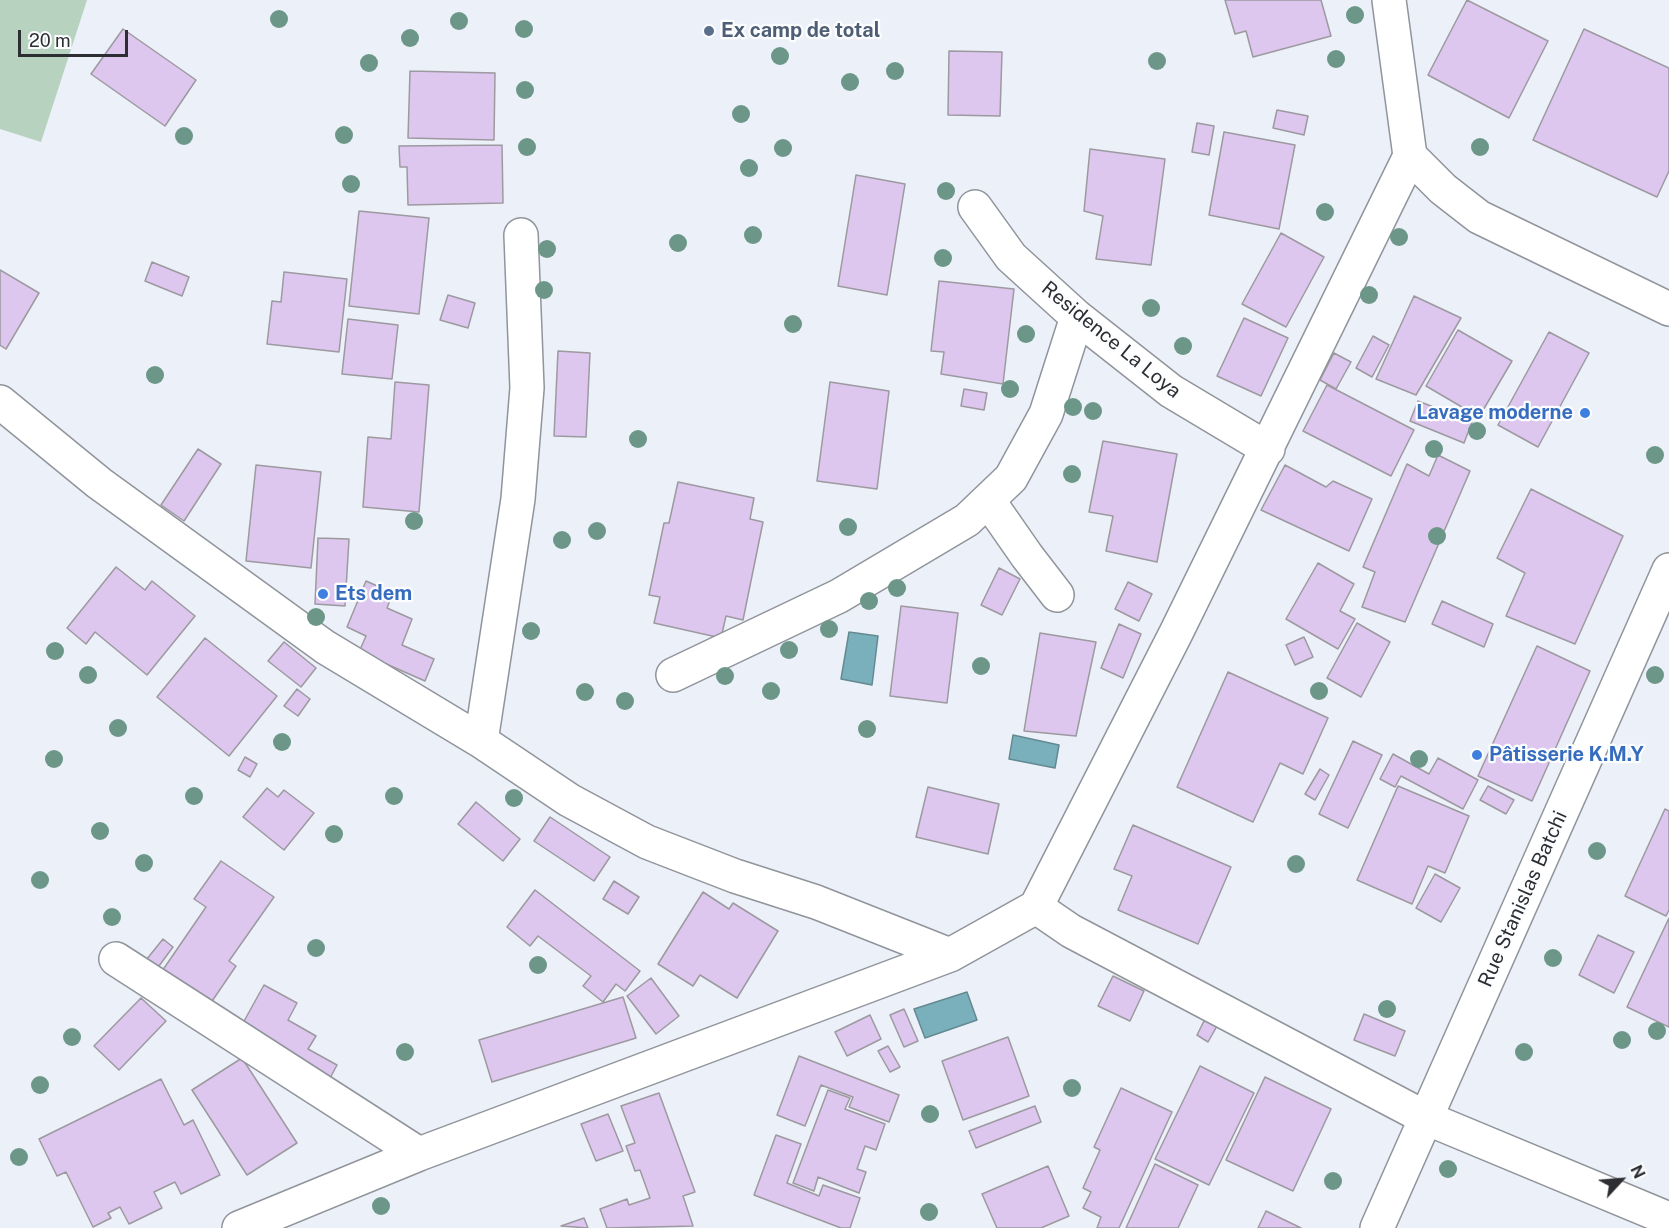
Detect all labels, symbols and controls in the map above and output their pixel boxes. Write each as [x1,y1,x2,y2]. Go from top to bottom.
scale bar [21,18,130,56]
place label: Ex camp de total [721,19,880,43]
marker: Ex camp de total [702,24,716,38]
text: 20 m [29,30,71,51]
street label: Residence La Loya [1036,276,1186,404]
place label: Lavage moderne [1416,401,1573,425]
marker: Lavage moderne [1578,406,1592,420]
place label: Ets dem [335,582,412,606]
marker: Ets dem [316,587,330,601]
place label: Pâtisserie K.M.Y [1489,743,1644,767]
marker: Pâtisserie K.M.Y [1470,748,1484,762]
street label: Rue Stanislas Batchi [1473,807,1573,991]
north arrow [1591,1150,1651,1210]
text: N [1626,1162,1649,1182]

